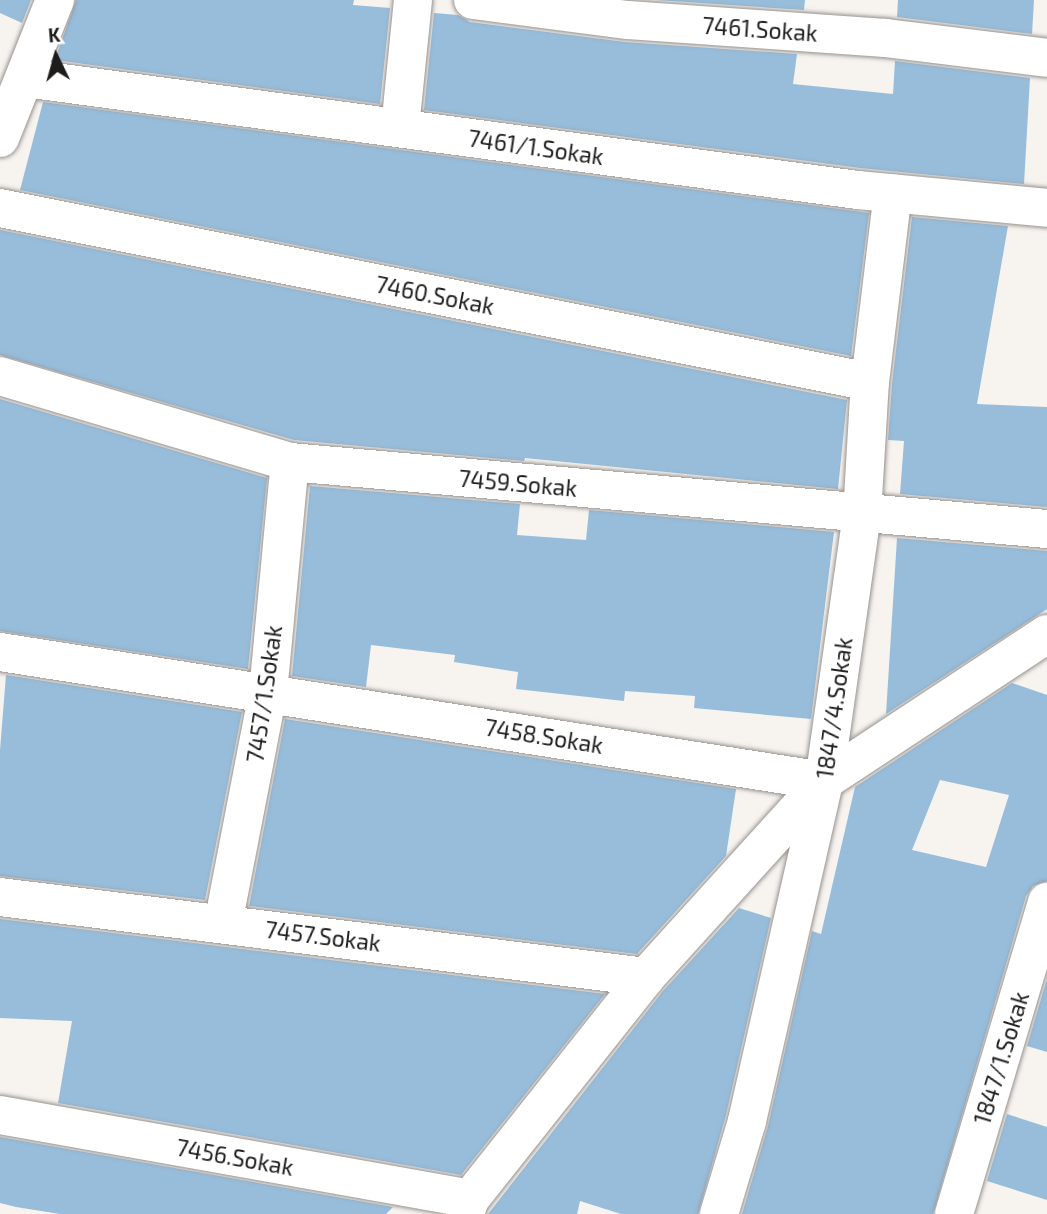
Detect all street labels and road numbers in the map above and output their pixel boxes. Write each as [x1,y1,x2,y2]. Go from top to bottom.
street label: 7461.Sokak [701,11,819,47]
street label: 7461/1.Sokak [466,124,606,170]
street label: 7460.Sokak [373,270,497,320]
street label: 7459.Sokak [458,464,578,502]
street label: 7457/1.Sokak [241,624,287,764]
street label: 1847/4.Sokak [810,636,858,780]
street label: 7458.Sokak [483,713,605,759]
street label: 7457.Sokak [264,915,382,957]
street label: 1847/1.Sokak [968,988,1034,1128]
street label: 7456.Sokak [174,1133,296,1181]

